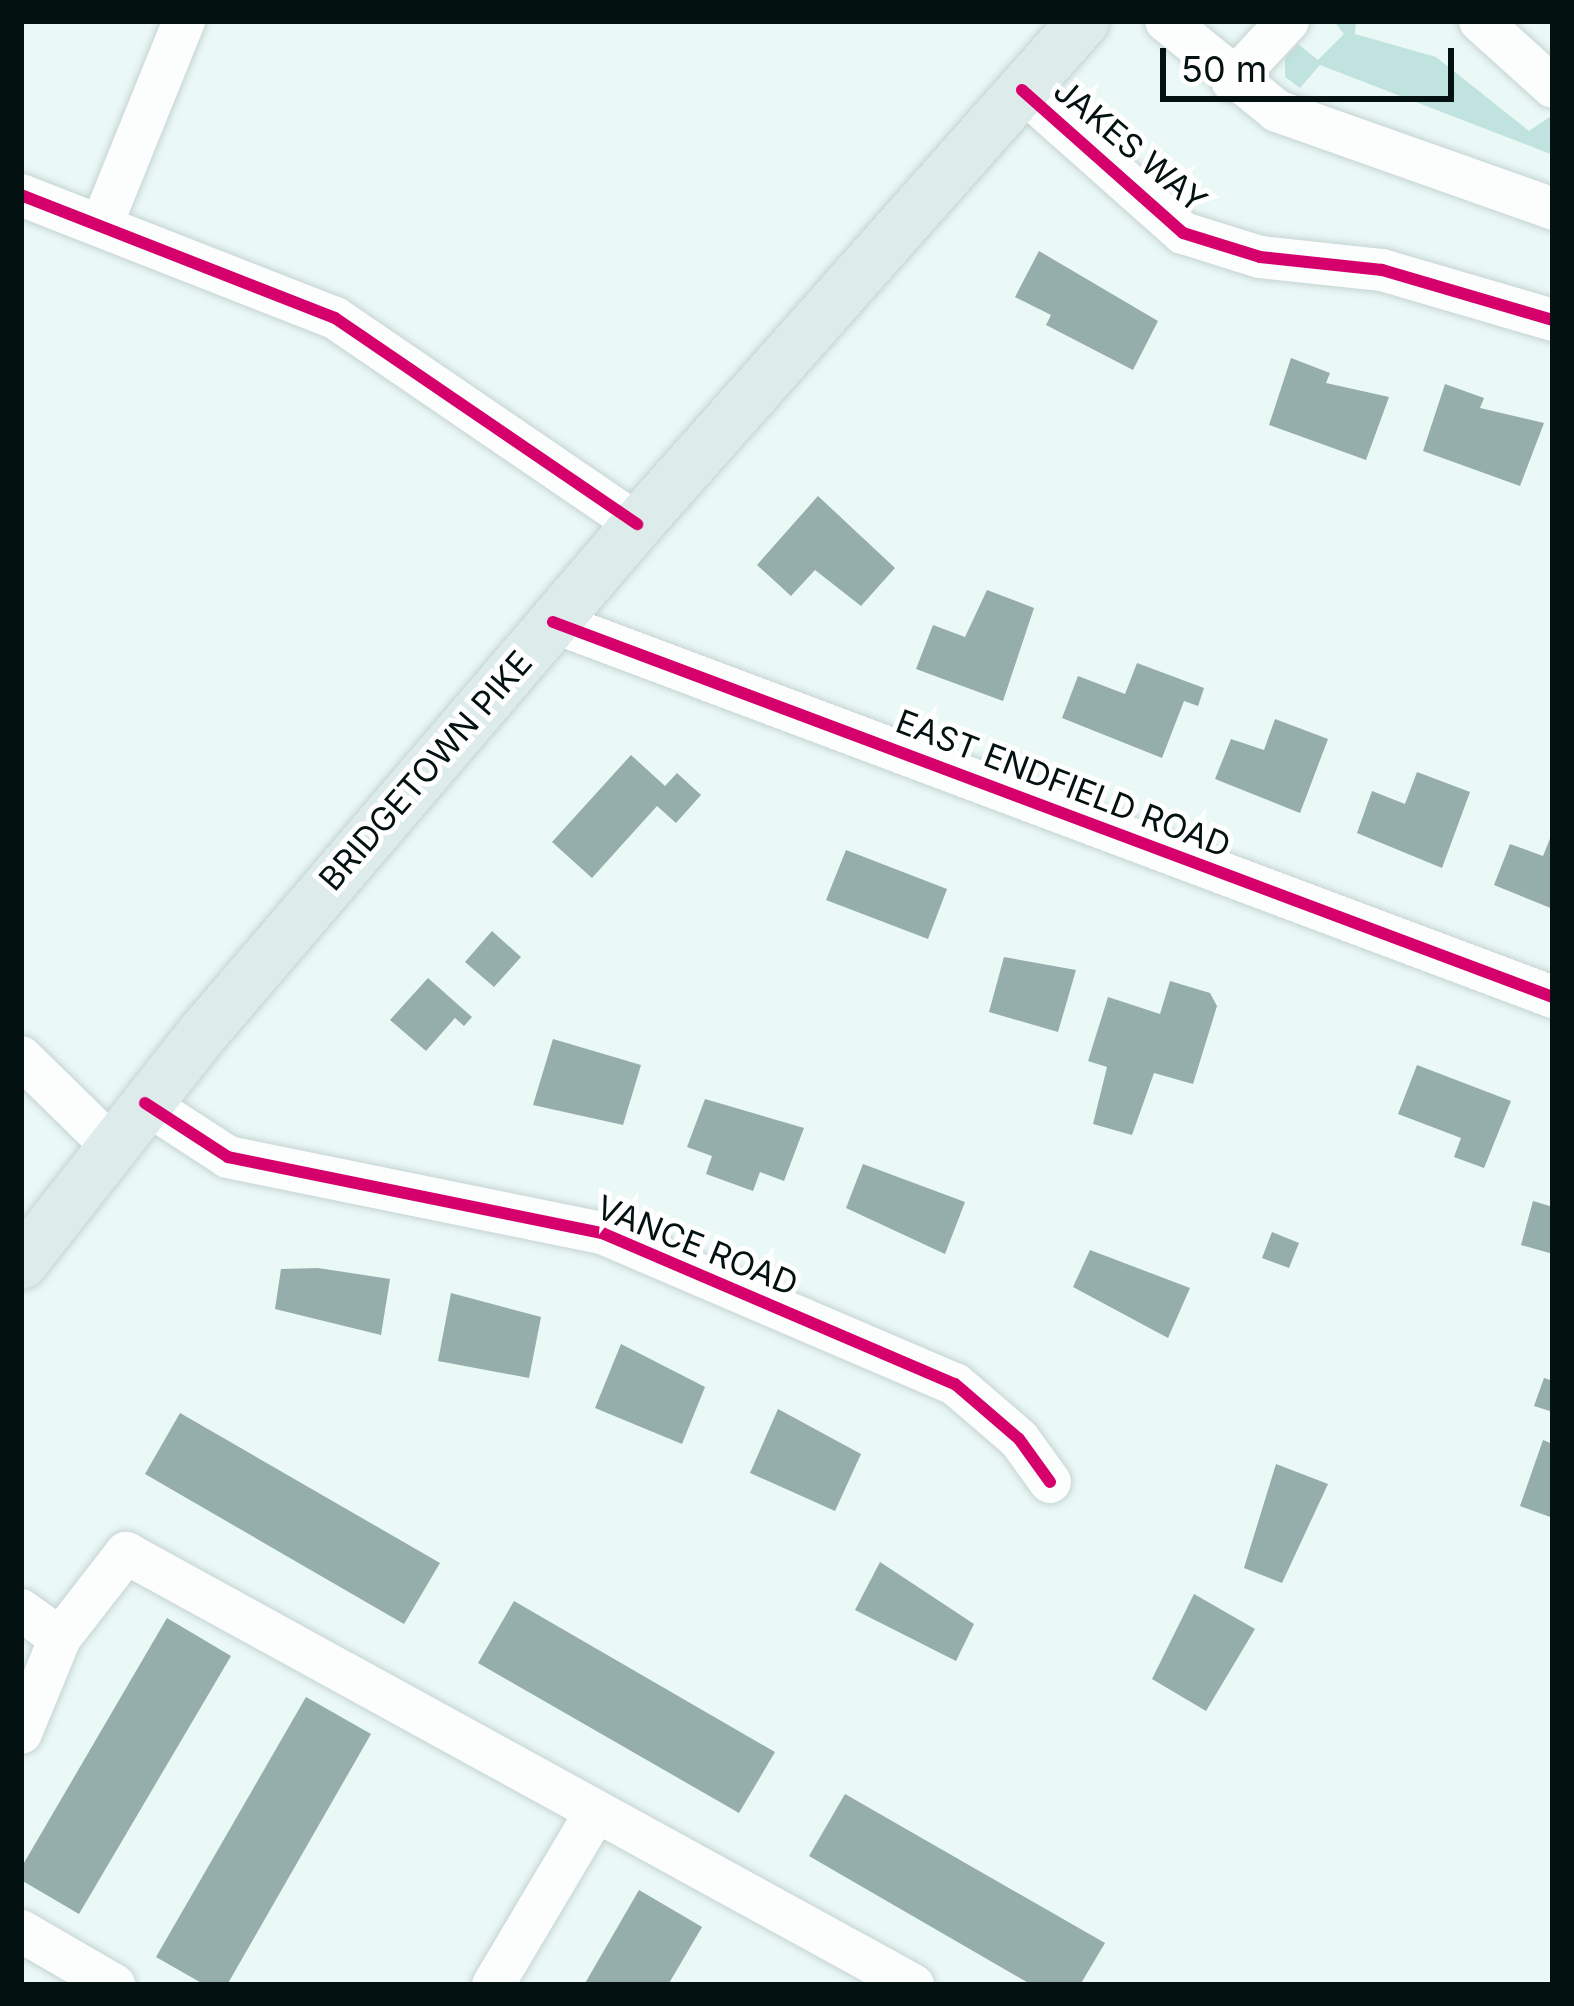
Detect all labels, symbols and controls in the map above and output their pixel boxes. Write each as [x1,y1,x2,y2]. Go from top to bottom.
scale bar [1166,24,1460,98]
text: 50 m [1181,47,1267,91]
street label: JAKES WAY [1046,71,1214,221]
street label: BRIDGETOWN PIKE [311,643,541,899]
street label: EAST ENDFIELD ROAD [890,702,1236,866]
street label: VANCE ROAD [591,1188,803,1304]

